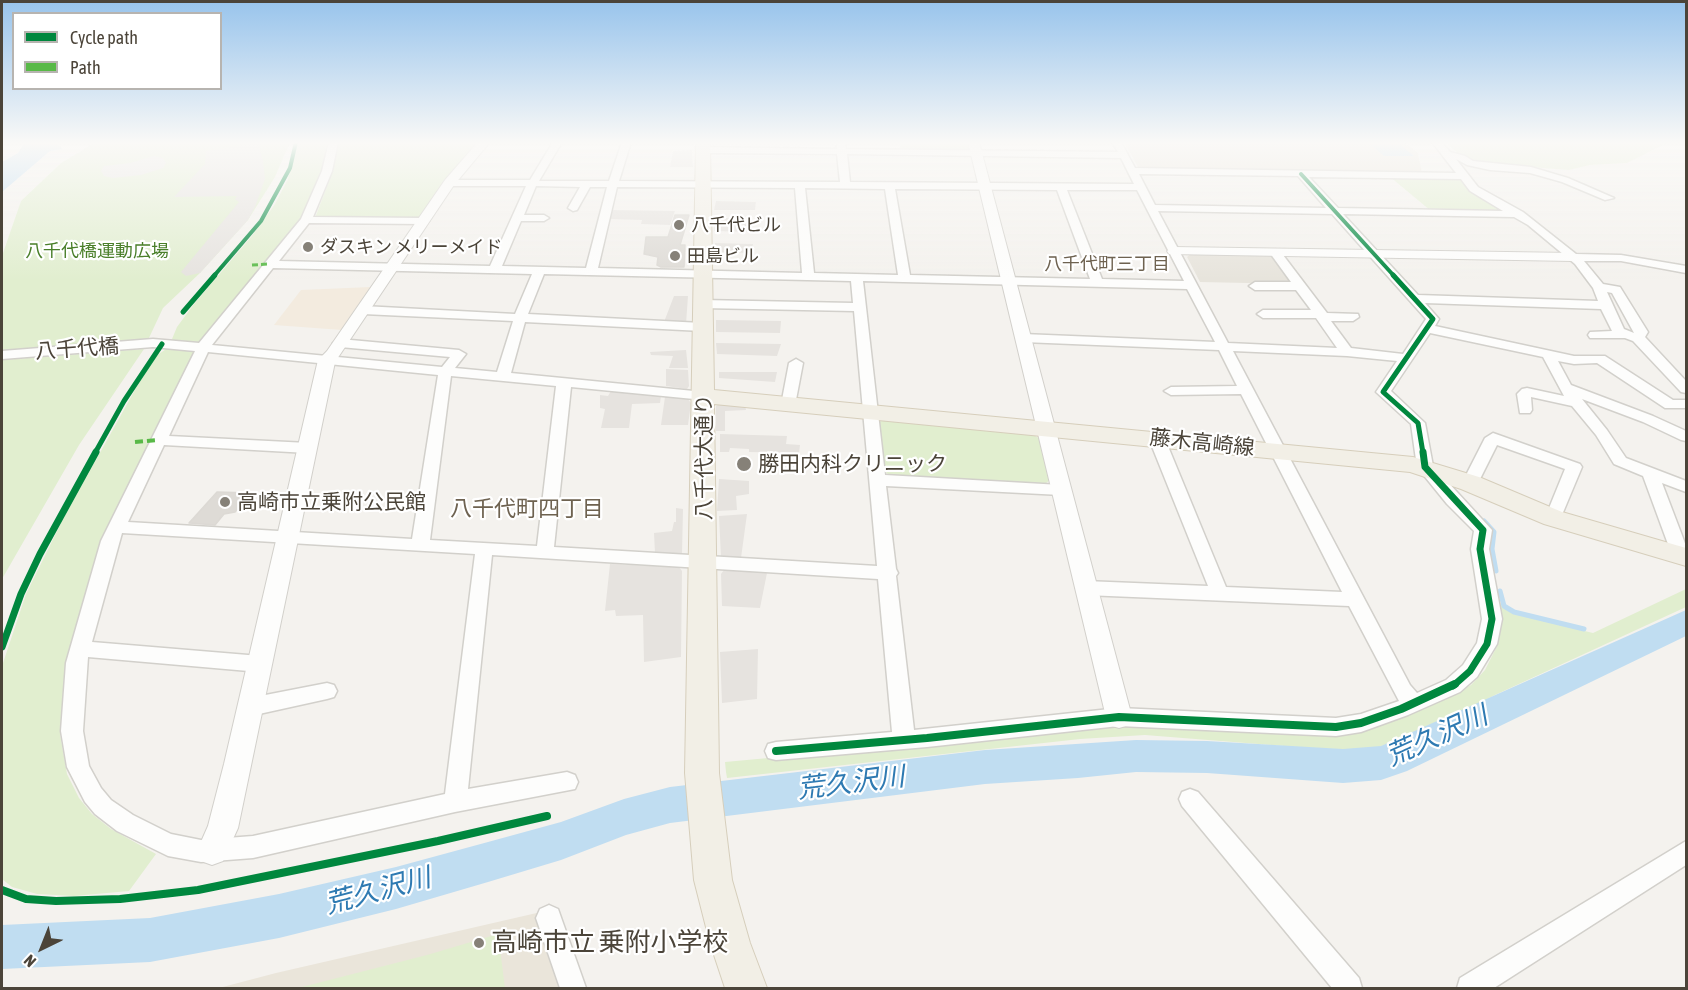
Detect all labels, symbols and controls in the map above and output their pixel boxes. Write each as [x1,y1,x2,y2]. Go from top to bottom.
legend [12,12,222,90]
text: Cycle path [70,27,138,48]
text: Path [70,57,101,78]
place label: 八千代ビル [691,214,781,236]
marker: 八千代ビル [672,218,686,232]
place label: ダスキン メリーメイド [320,236,502,258]
park label: 八千代橋運動広場 [25,240,169,262]
marker: ダスキン メリーメイド [301,240,315,254]
place label: 田島ビル [687,245,759,267]
marker: 田島ビル [668,249,682,263]
district label: 八千代町三丁目 [1044,253,1170,275]
street label: 八千代橋 [34,334,120,364]
street label: 八千代大通り [691,394,717,520]
street label: 藤木高崎線 [1148,425,1256,461]
place label: 勝田内科クリニック [758,451,947,477]
marker: 勝田内科クリニック [735,455,753,473]
place label: 高崎市立乗附公民館 [237,489,426,515]
marker: 高崎市立乗附公民館 [218,495,232,509]
district label: 八千代町四丁目 [450,496,604,522]
water label: 荒久沢川 [1381,699,1493,773]
water label: 荒久沢川 [795,760,907,806]
water label: 荒久沢川 [322,861,434,921]
north arrow [12,918,72,978]
place label: 高崎市立 乗附小学校 [491,927,729,959]
marker: 高崎市立 乗附小学校 [472,936,486,950]
text: N [20,951,39,971]

